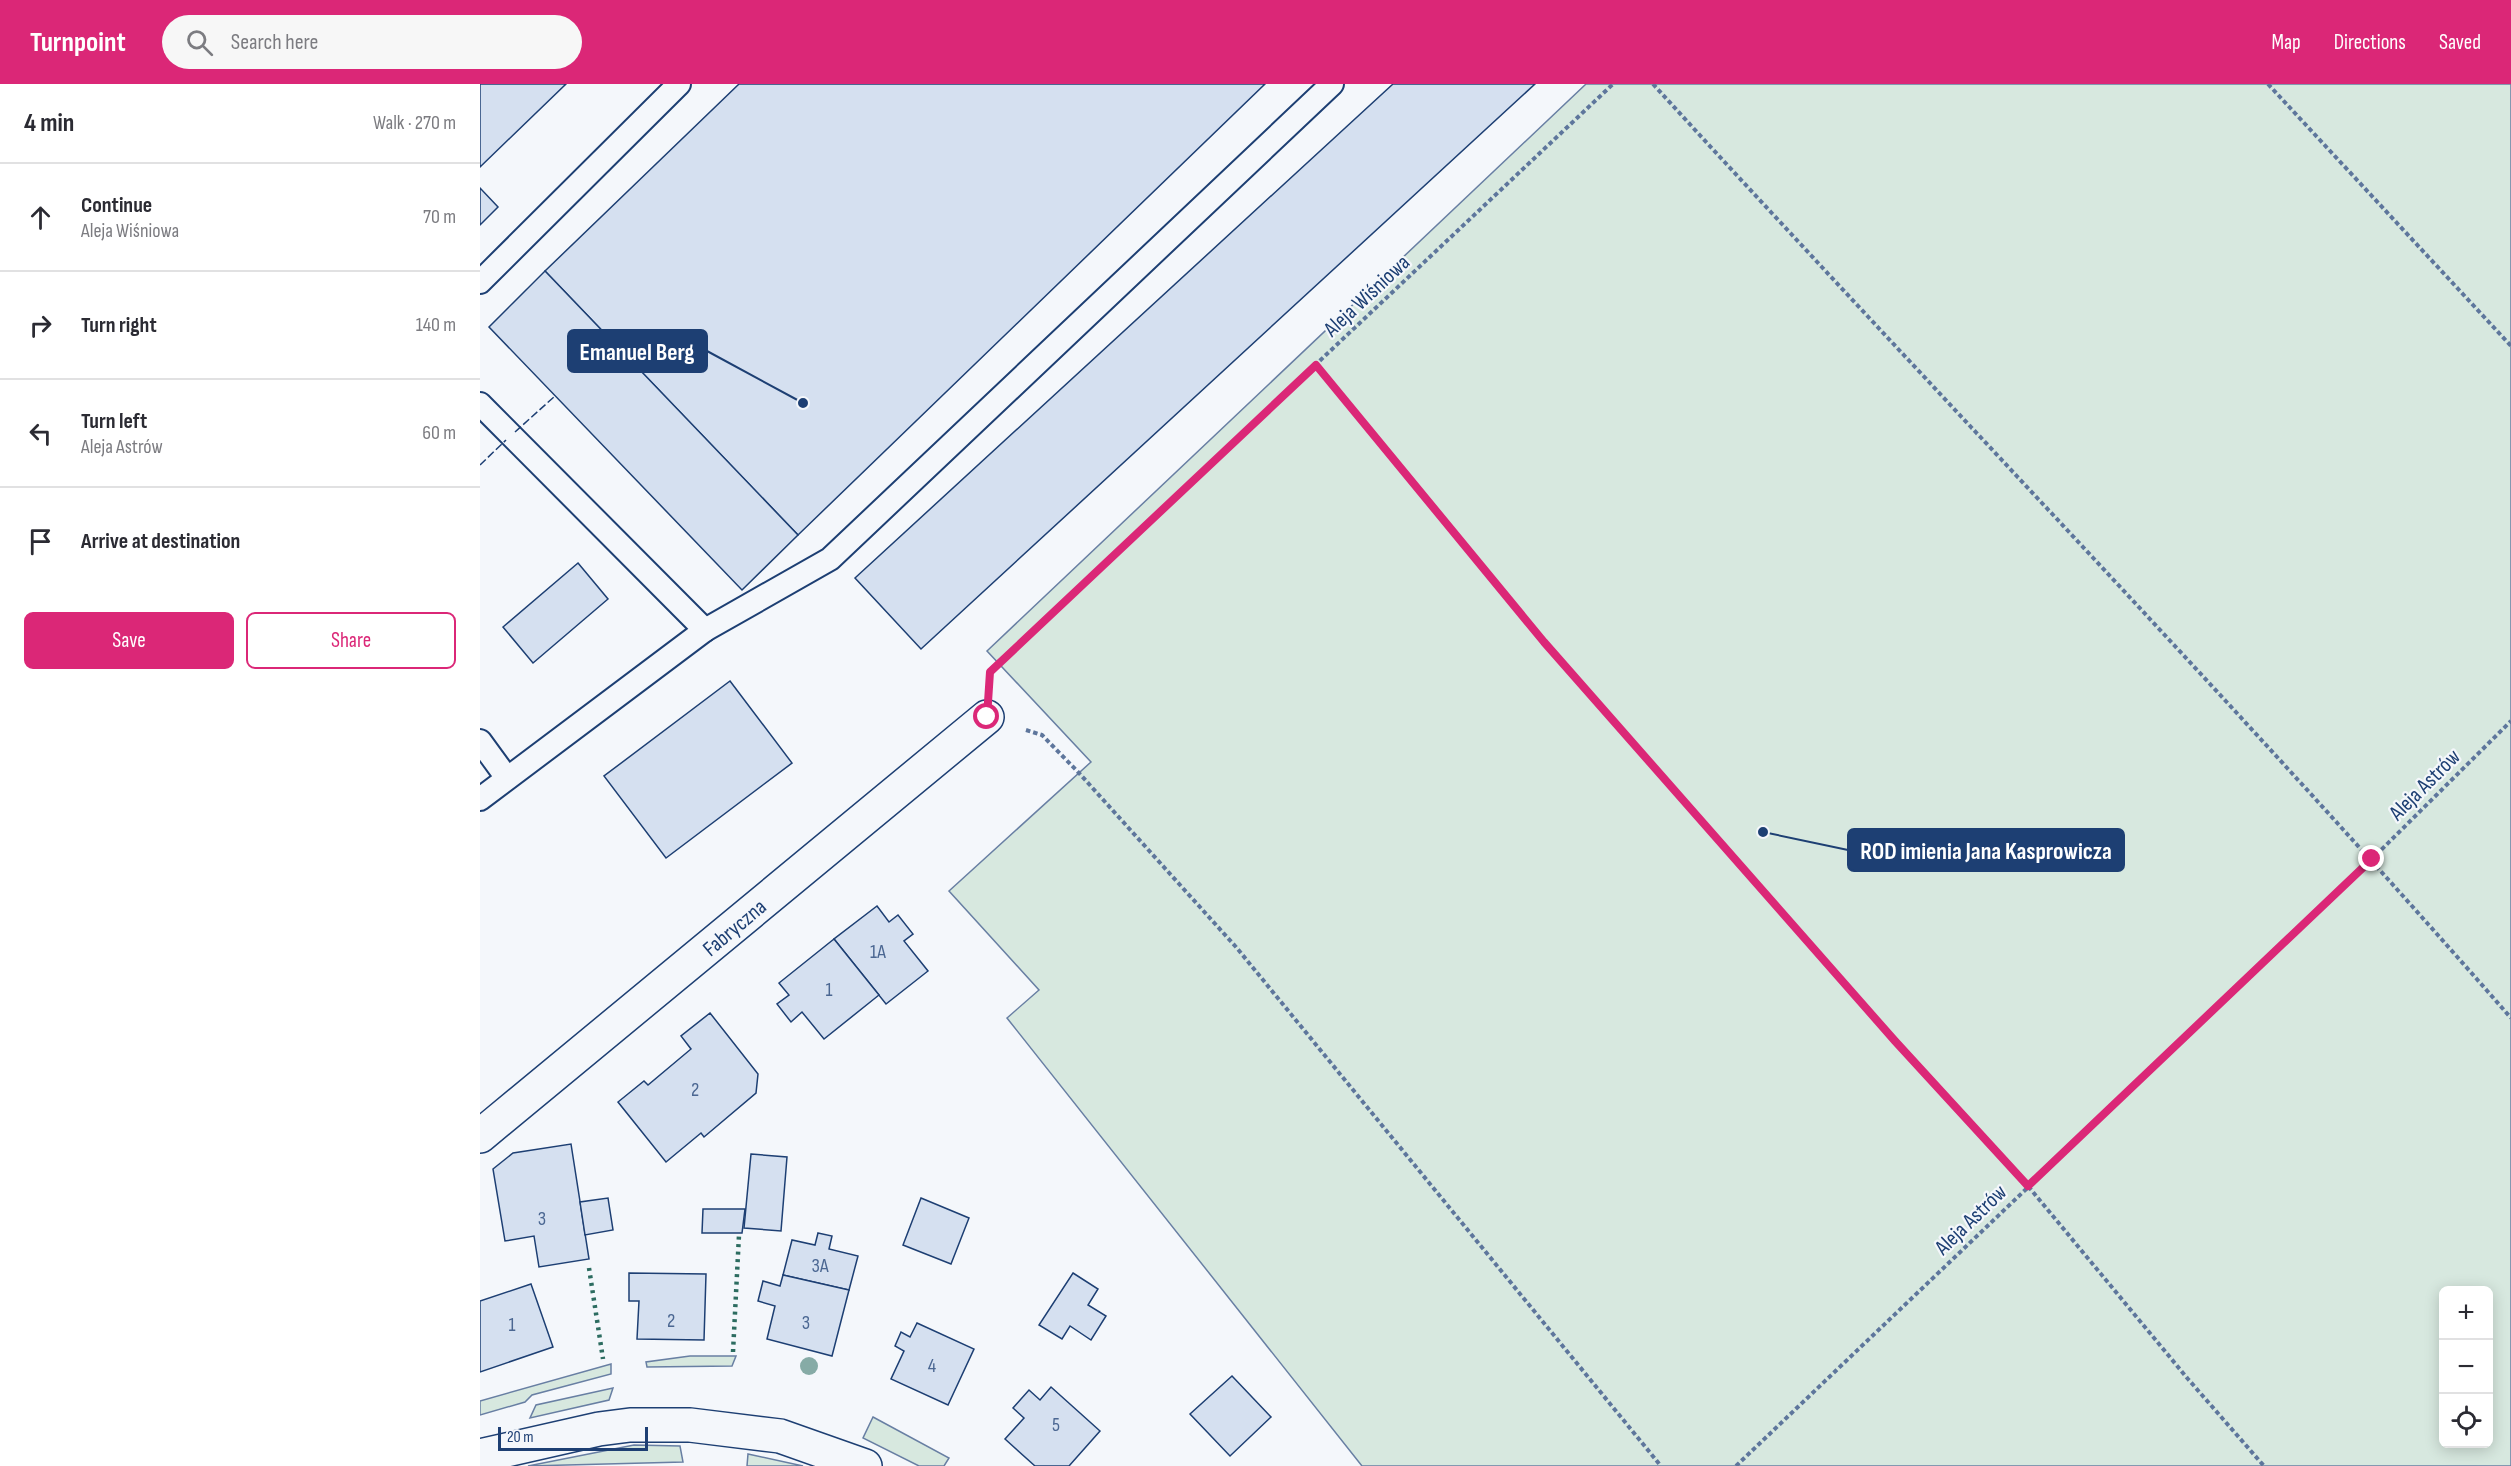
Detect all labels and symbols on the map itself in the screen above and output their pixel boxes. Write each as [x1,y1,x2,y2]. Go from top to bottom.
street label: Aleja Wiśniowa [1318,249,1416,343]
callout: Emanuel Berg [568,330,707,372]
text: Emanuel Berg [580,338,694,367]
route start [973,703,999,729]
street label: Aleja Astrów [2383,744,2466,827]
callout: ROD imienia Jana Kasprowicza [1848,829,2124,871]
text: ROD imienia Jana Kasprowicza [1860,837,2112,866]
route end [2358,845,2384,871]
street label: Fabryczna [698,894,772,963]
house number: 1A [870,940,886,964]
house number: 1 [826,978,833,1002]
house number: 2 [691,1078,699,1102]
street label: Aleja Astrów [1929,1179,2013,1262]
house number: 3 [538,1207,546,1231]
house number: 3A [812,1254,829,1278]
house number: 2 [667,1309,675,1333]
house number: 3 [802,1311,810,1335]
house number: 1 [509,1313,516,1337]
house number: 4 [928,1354,936,1378]
house number: 5 [1052,1413,1060,1437]
scale bar [498,1424,648,1452]

